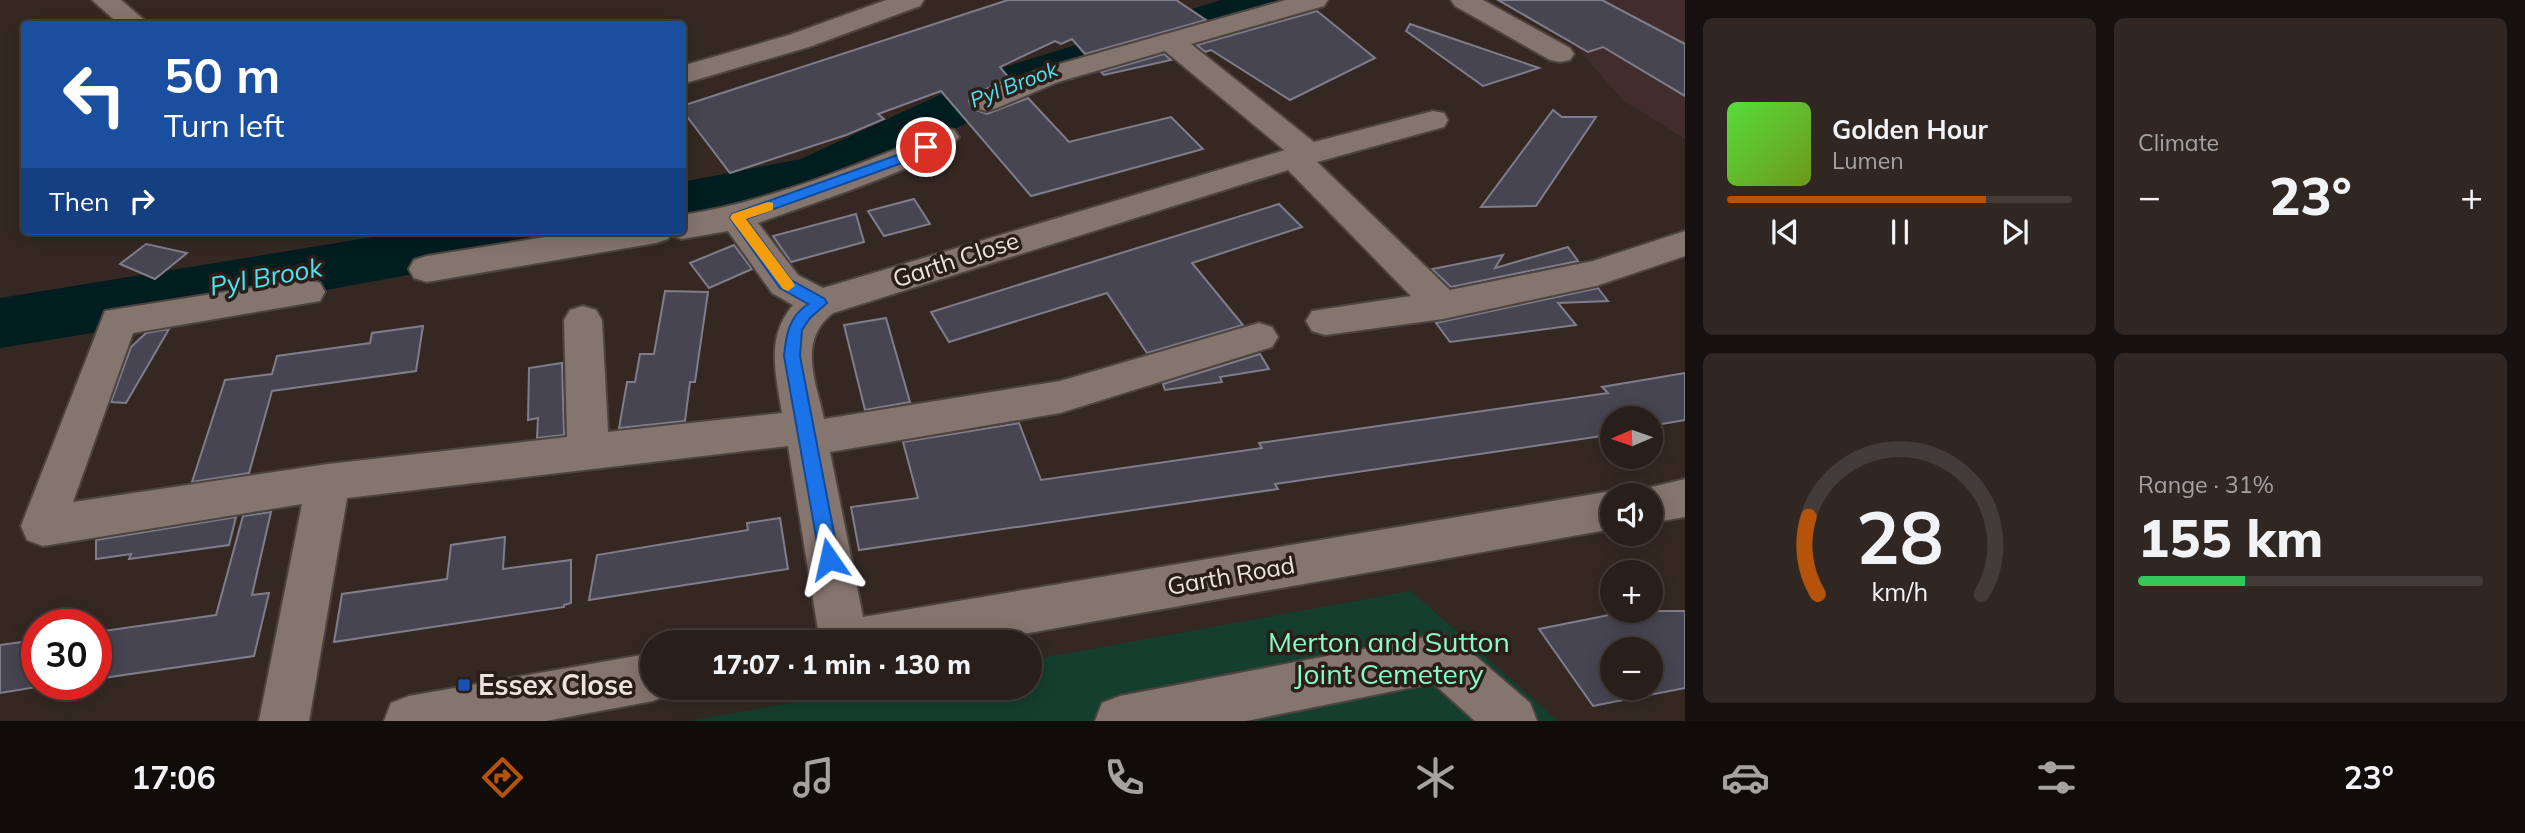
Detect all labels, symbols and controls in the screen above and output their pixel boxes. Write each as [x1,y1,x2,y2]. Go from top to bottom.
text: 50 m [164,44,280,105]
icon: left [49,49,140,140]
water label: Pyl Brook [966,55,1062,113]
text: Turn left [164,105,284,145]
text: Golden Hour [1832,113,1988,146]
pin [896,117,956,177]
icon: arrive [907,128,945,166]
text: Climate [2138,128,2219,157]
text: Lumen [1832,146,1904,175]
text: 23° [2269,163,2352,228]
text: − [2138,172,2161,220]
text: + [2460,172,2483,220]
icon: right [123,182,161,220]
text: Then [49,185,109,218]
icon: previous [1766,213,1804,251]
icon: pause [1881,213,1919,251]
icon: next [1996,213,2034,251]
street label: Garth Close [889,225,1023,294]
water label: Pyl Brook [207,250,325,303]
north arrow [1600,406,1662,469]
map controls [1600,406,1663,700]
text: Range · 31% [2138,470,2274,499]
button: sound [1600,483,1663,546]
text: 28 [1856,491,1943,582]
text: 155 km [2138,505,2323,570]
position arrow [792,522,866,596]
street label: Garth Road [1165,549,1297,601]
button: + [1600,560,1663,623]
text: km/h [1871,576,1928,607]
speed limit sign: 30 [21,609,112,700]
park label: Merton and Sutton Joint Cemetery [1268,624,1510,691]
button: − [1600,637,1663,700]
text: 17:07 · 1 min · 130 m [711,648,971,681]
place label: Essex Close [478,667,633,702]
marker: Essex Close [456,677,472,693]
icon: directions [478,753,527,802]
icon: music [789,753,838,802]
icon: phone [1100,753,1149,802]
icon: climate [1411,753,1460,802]
icon: car [1721,753,1770,802]
icon: filters [2032,753,2081,802]
text: 17:06 [131,757,216,797]
text: 23° [2343,757,2394,797]

